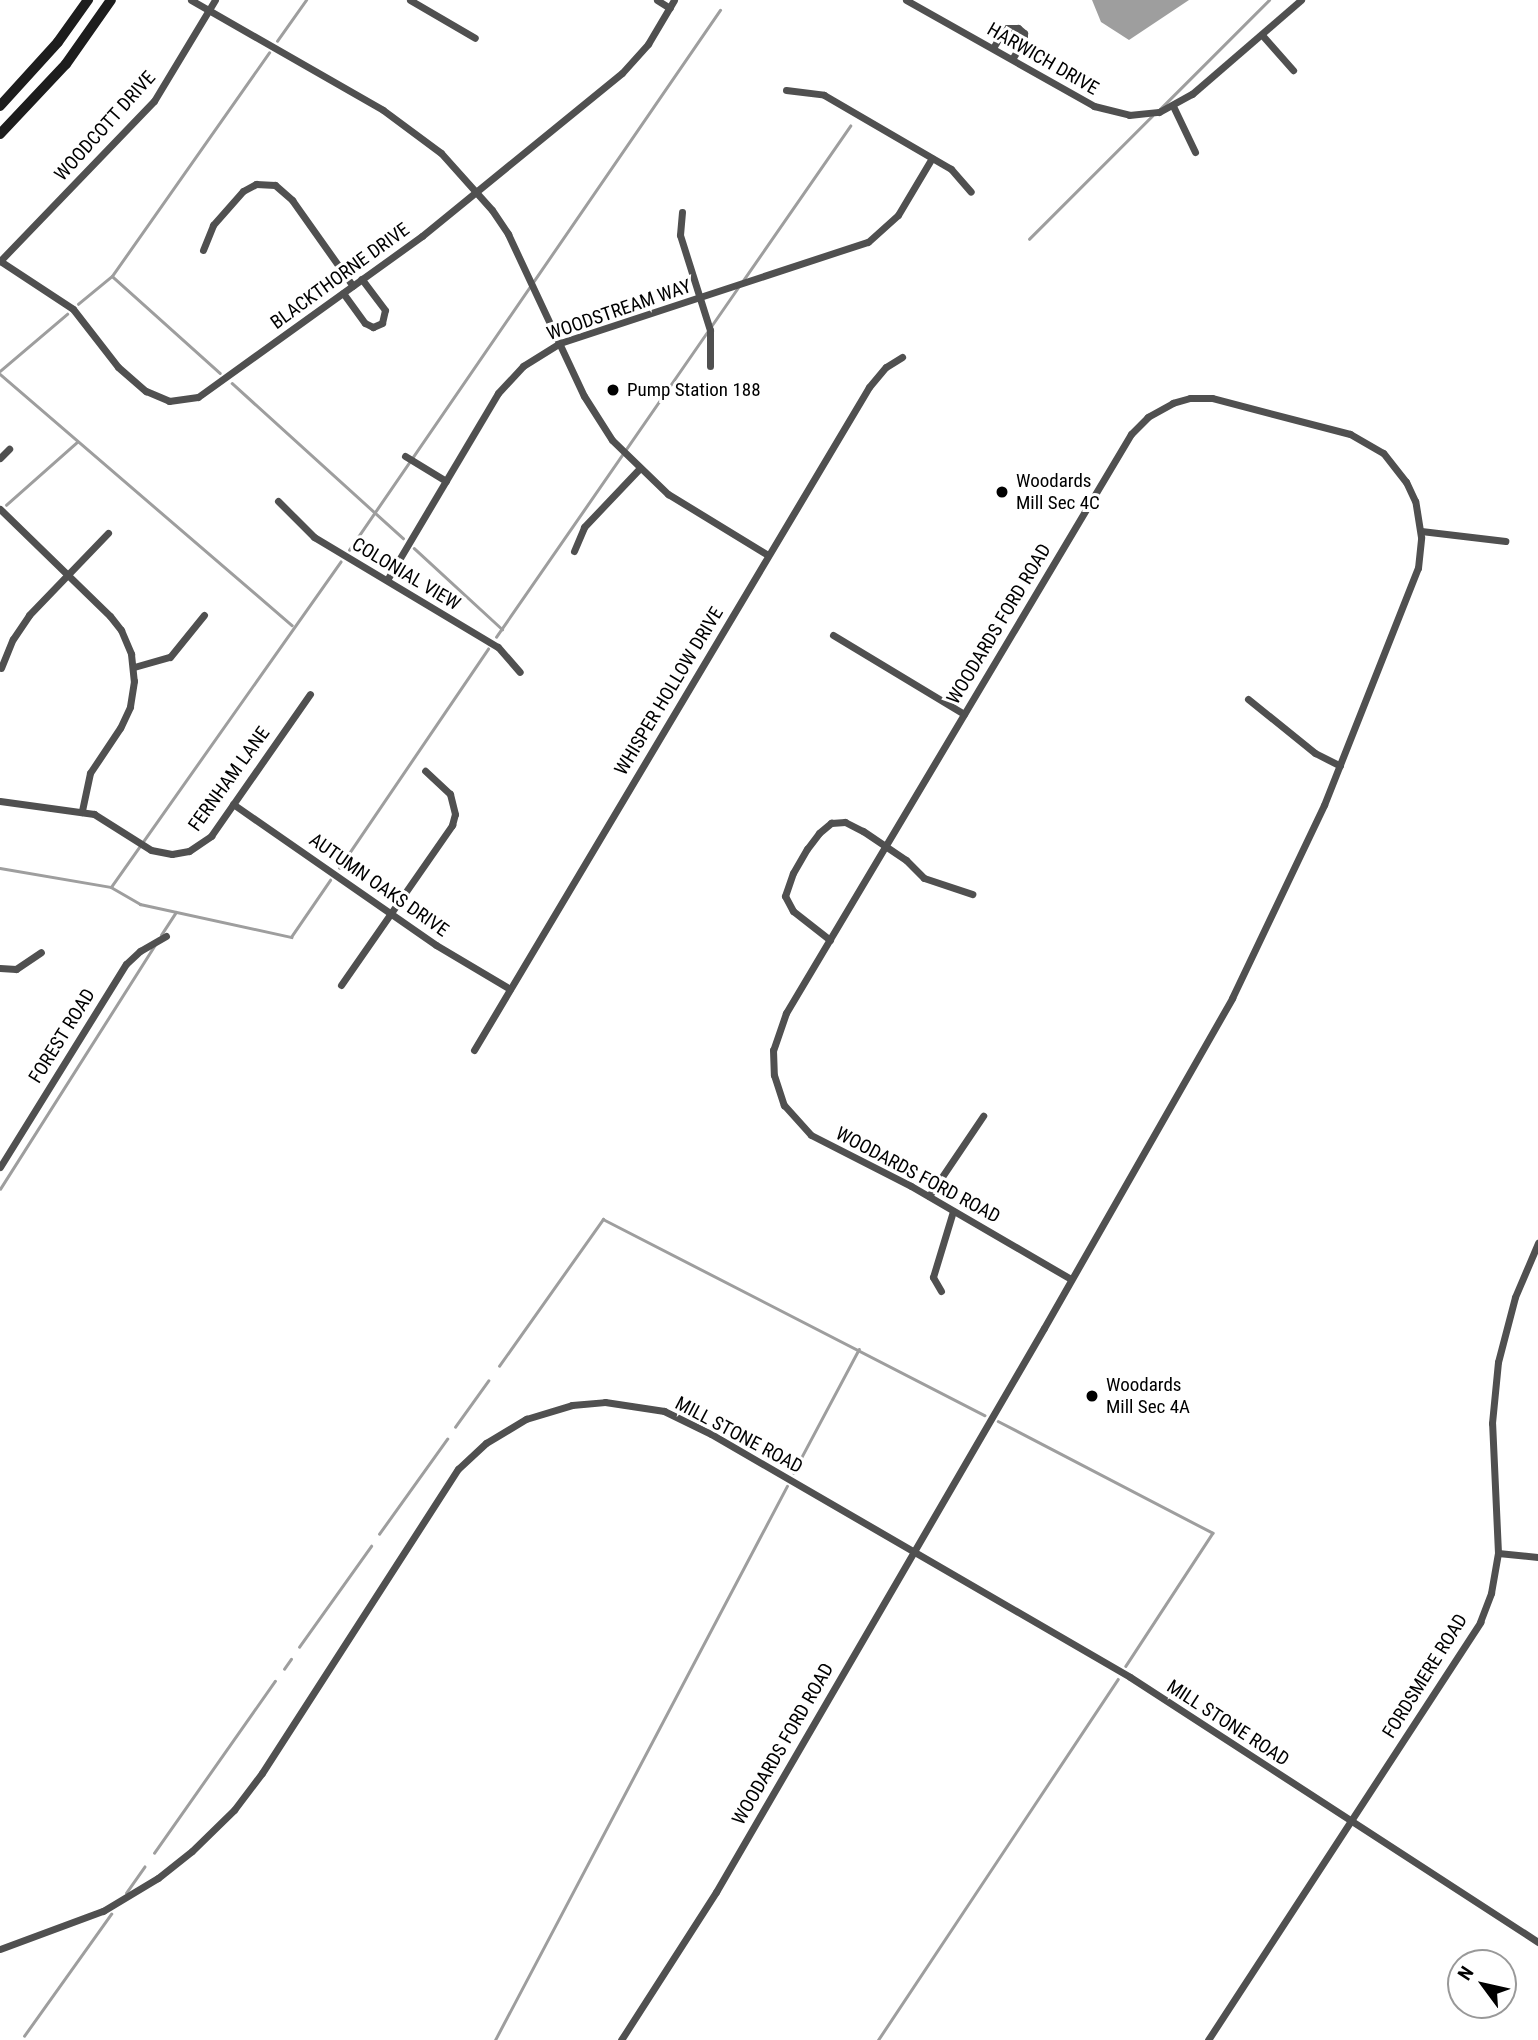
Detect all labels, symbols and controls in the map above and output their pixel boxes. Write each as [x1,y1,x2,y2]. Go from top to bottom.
street label: HARWICH DRIVE [983,18,1103,100]
street label: WOODCOTT DRIVE [50,66,160,186]
street label: BLACKTHORNE DRIVE [266,218,414,334]
street label: WOODSTREAM WAY [544,275,694,345]
place label: Pump Station 188 [627,379,761,401]
marker: Pump Station 188 [605,382,621,398]
place label: Woodards Mill Sec 4C [1016,470,1100,514]
marker: Woodards Mill Sec 4C [994,484,1010,500]
street label: COLONIAL VIEW [348,533,464,615]
street label: WOODARDS FORD ROAD [942,540,1056,708]
street label: WHISPER HOLLOW DRIVE [610,603,728,779]
street label: FERNHAM LANE [183,722,275,836]
street label: AUTUMN OAKS DRIVE [305,828,453,942]
street label: FOREST ROAD [24,984,100,1088]
street label: WOODARDS FORD ROAD [832,1122,1004,1228]
place label: Woodards Mill Sec 4A [1106,1374,1190,1418]
marker: Woodards Mill Sec 4A [1084,1388,1100,1404]
street label: MILL STONE ROAD [671,1392,807,1478]
street label: FORDSMERE ROAD [1378,1610,1472,1742]
street label: WOODARDS FORD ROAD [727,1659,839,1829]
street label: MILL STONE ROAD [1163,1675,1293,1771]
north arrow [1447,1949,1517,2019]
text: N [1453,1962,1478,1985]

